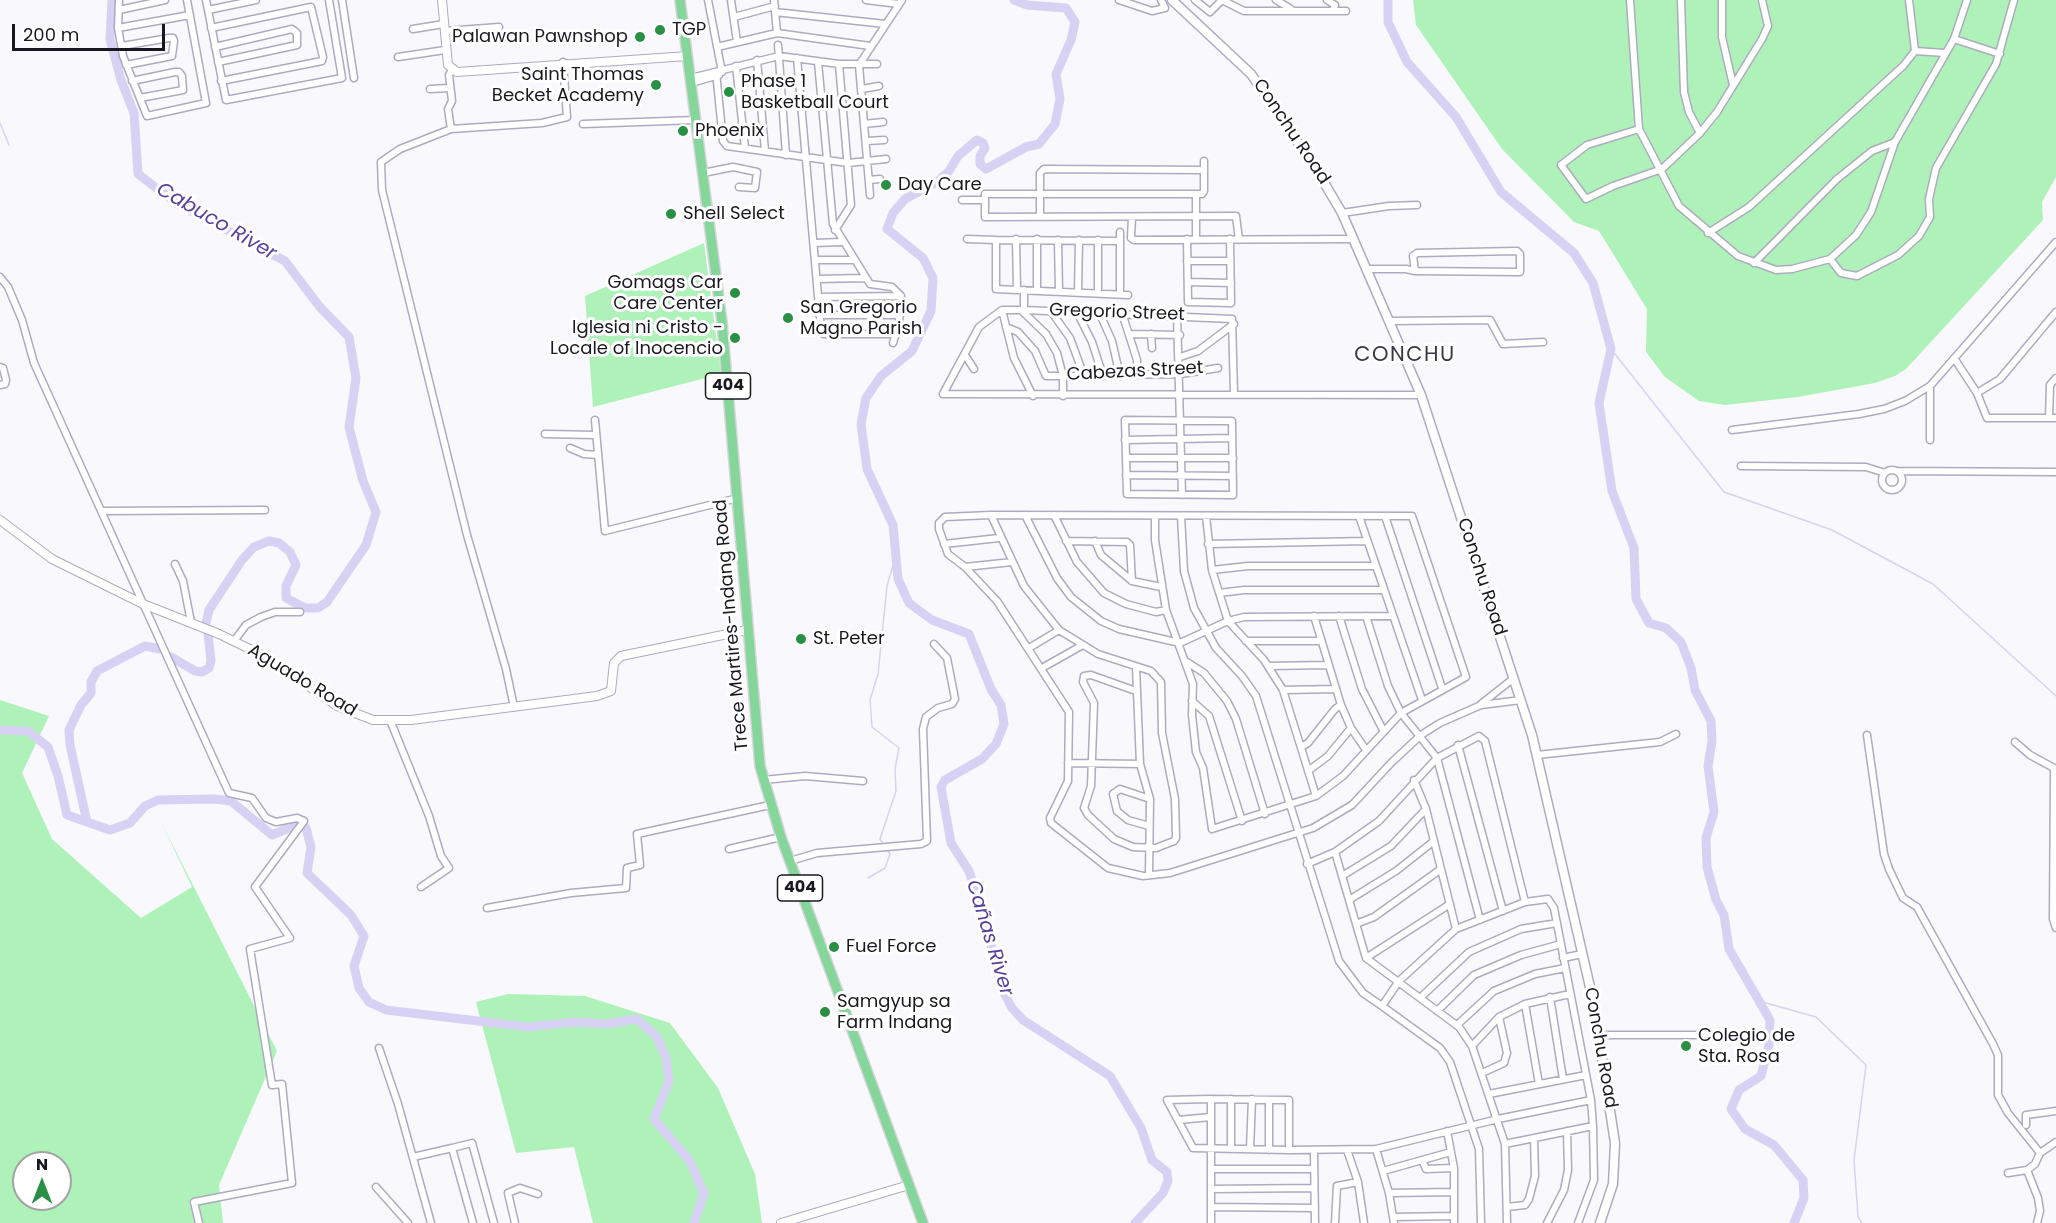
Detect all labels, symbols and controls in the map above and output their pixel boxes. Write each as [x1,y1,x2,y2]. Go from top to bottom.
scale bar [15,12,168,50]
place label: TGP [672,19,706,41]
text: 200 m [23,22,79,47]
marker: TGP [653,23,667,37]
place label: Palawan Pawnshop [452,26,628,48]
marker: Palawan Pawnshop [633,30,647,44]
place label: Saint Thomas Becket Academy [492,64,644,106]
place label: Phase 1 Basketball Court [741,71,889,113]
street label: Conchu Road [1248,75,1334,189]
marker: Saint Thomas Becket Academy [649,78,663,92]
marker: Phase 1 Basketball Court [722,85,736,99]
place label: Phoenix [695,120,764,142]
marker: Phoenix [676,124,690,138]
place label: Day Care [898,174,982,196]
water label: Cabuco River [152,178,280,266]
marker: Day Care [879,178,893,192]
place label: Shell Select [683,203,785,225]
marker: Shell Select [664,207,678,221]
place label: Gomags Car Care Center [608,272,723,314]
marker: Gomags Car Care Center [728,286,742,300]
place label: San Gregorio Magno Parish [800,297,922,340]
street label: Gregorio Street [1049,300,1185,326]
marker: San Gregorio Magno Parish [781,311,795,325]
place label: Iglesia ni Cristo - Locale of Inocencio [550,317,723,360]
marker: Iglesia ni Cristo - Locale of Inocencio [728,331,742,345]
district label: CONCHU [1354,343,1456,369]
street label: Cabezas Street [1066,358,1204,386]
road number: 404 [706,373,750,399]
street label: Trece Martires-Indang Road [710,498,754,752]
street label: Conchu Road [1452,515,1510,639]
place label: St. Peter [813,628,885,650]
marker: St. Peter [794,632,808,646]
street label: Aguado Road [244,640,360,722]
road number: 404 [778,875,822,901]
water label: Cañas River [960,877,1018,999]
place label: Fuel Force [846,936,936,958]
marker: Fuel Force [827,940,841,954]
street label: Conchu Road [1579,986,1621,1110]
place label: Samgyup sa Farm Indang [837,991,952,1034]
marker: Samgyup sa Farm Indang [818,1005,832,1019]
place label: Colegio de Sta. Rosa [1698,1025,1795,1068]
marker: Colegio de Sta. Rosa [1679,1039,1693,1053]
north arrow [12,1151,72,1211]
text: N [36,1153,48,1176]

